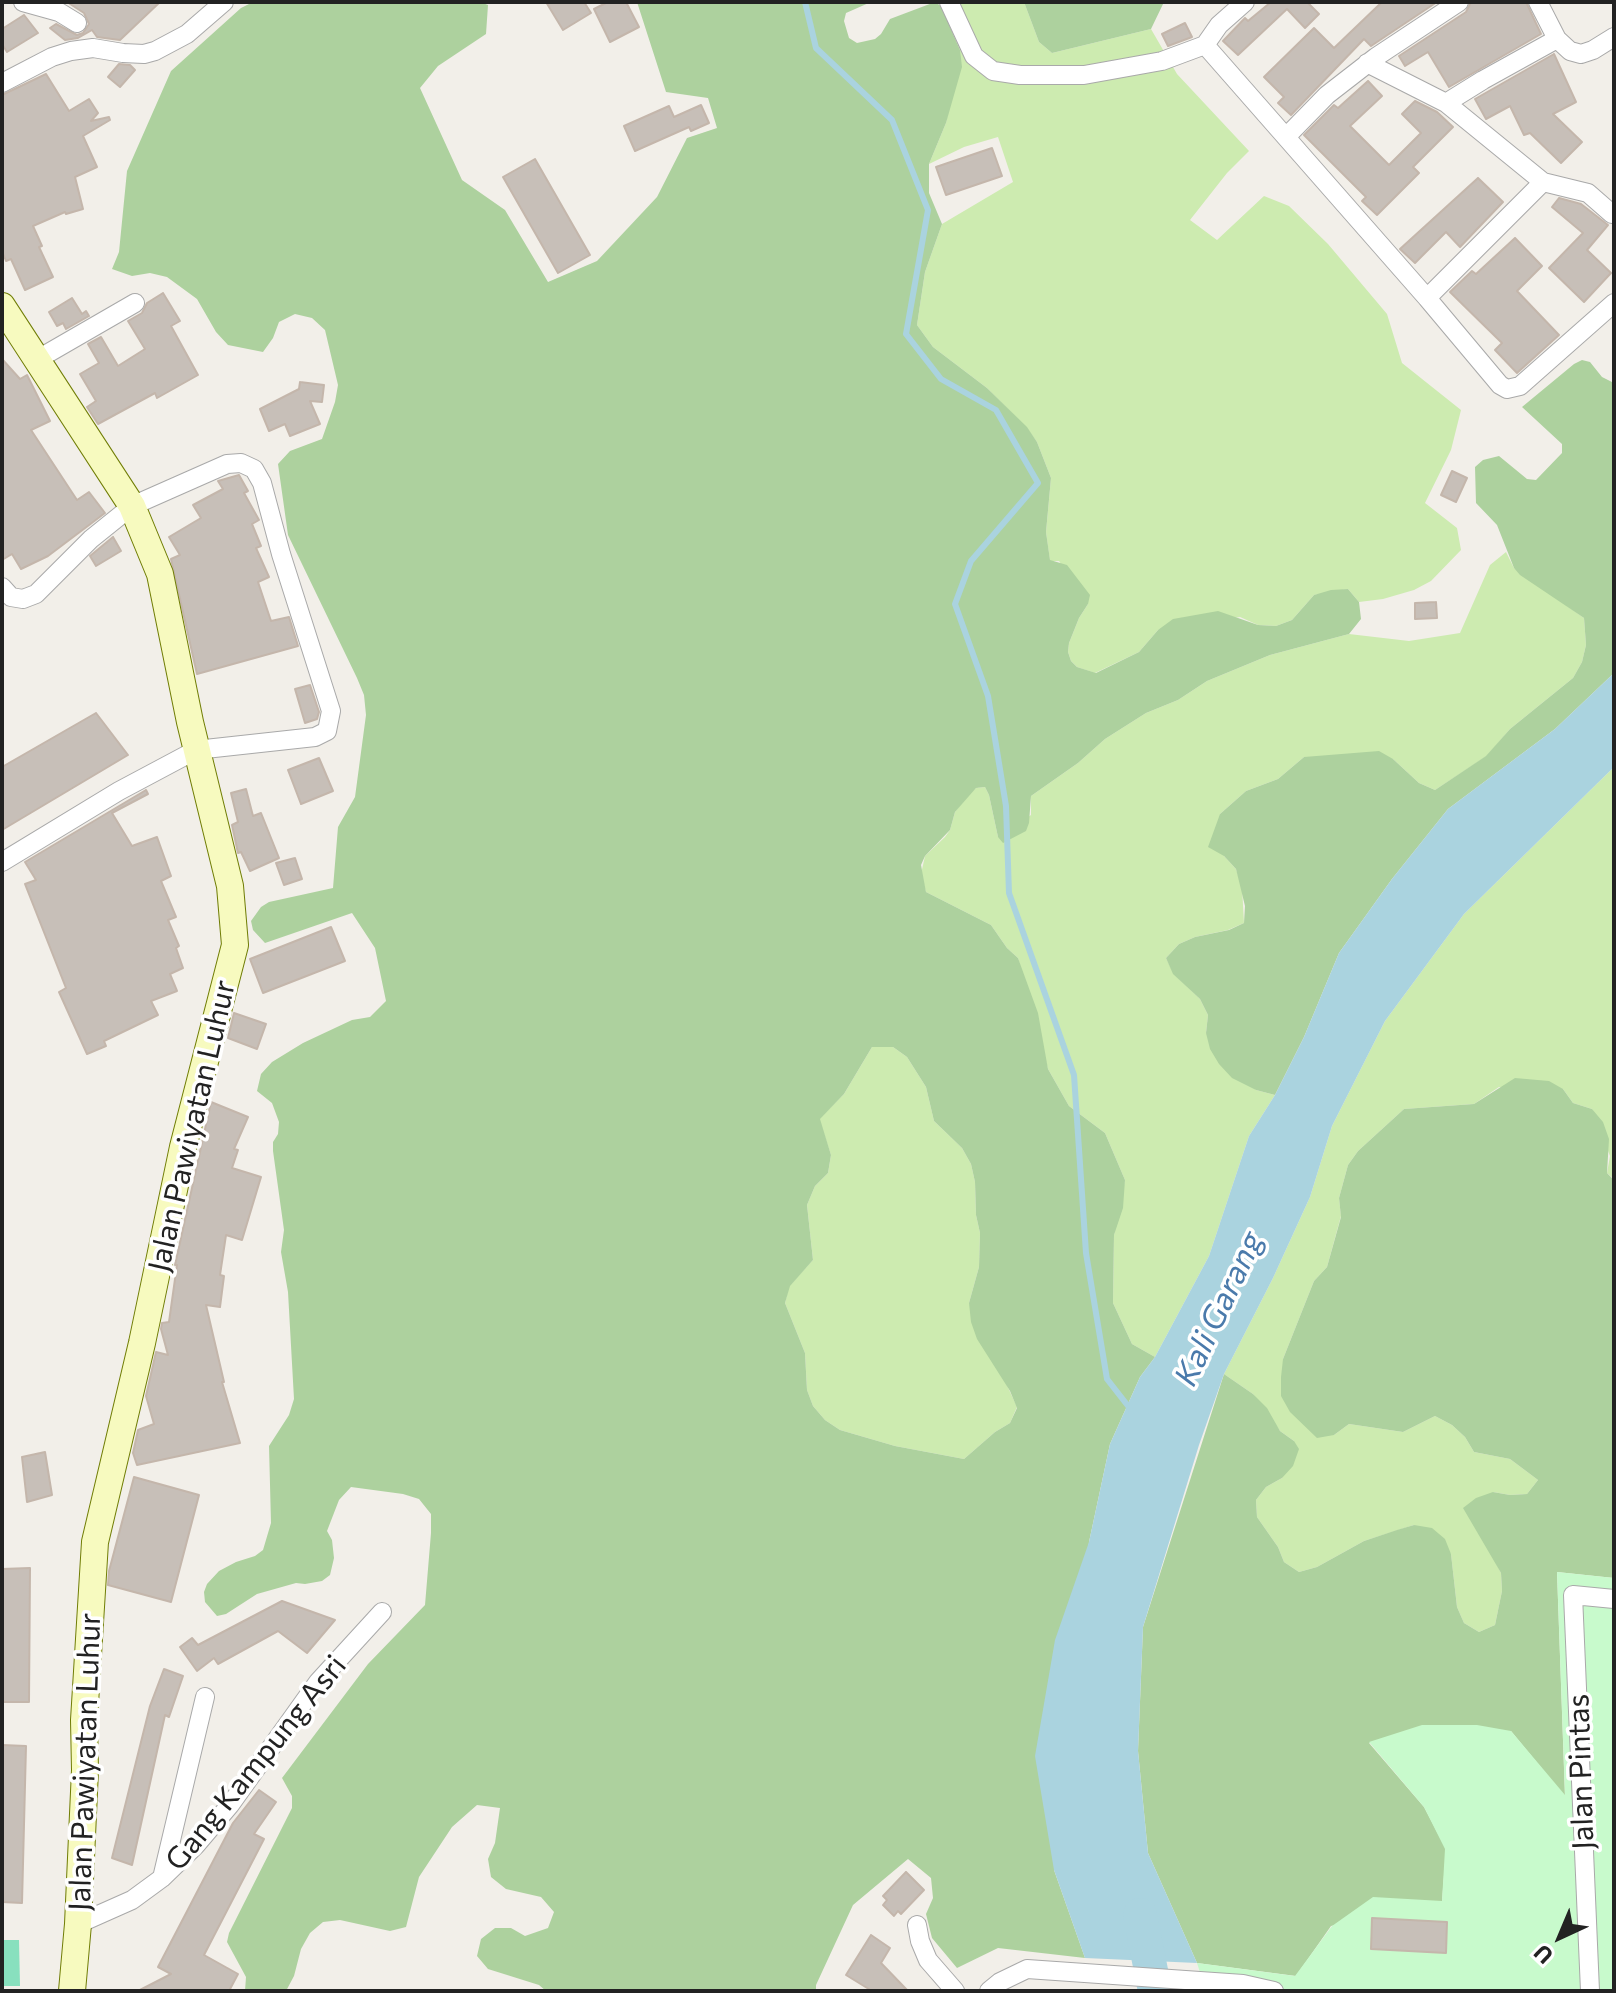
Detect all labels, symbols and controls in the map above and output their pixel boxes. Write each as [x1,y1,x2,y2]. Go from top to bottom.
street label: Jalan Pawiyatan Luhur [141,977,243,1275]
water label: Kali Garang [1167,1226,1271,1392]
street label: Jalan Pawiyatan Luhur [62,1612,108,1912]
street label: Gang Kampung Asri [158,1648,354,1878]
street label: Jalan Pintas [1560,1693,1602,1851]
north arrow [1520,1897,1600,1977]
text: U [1528,1939,1558,1970]

